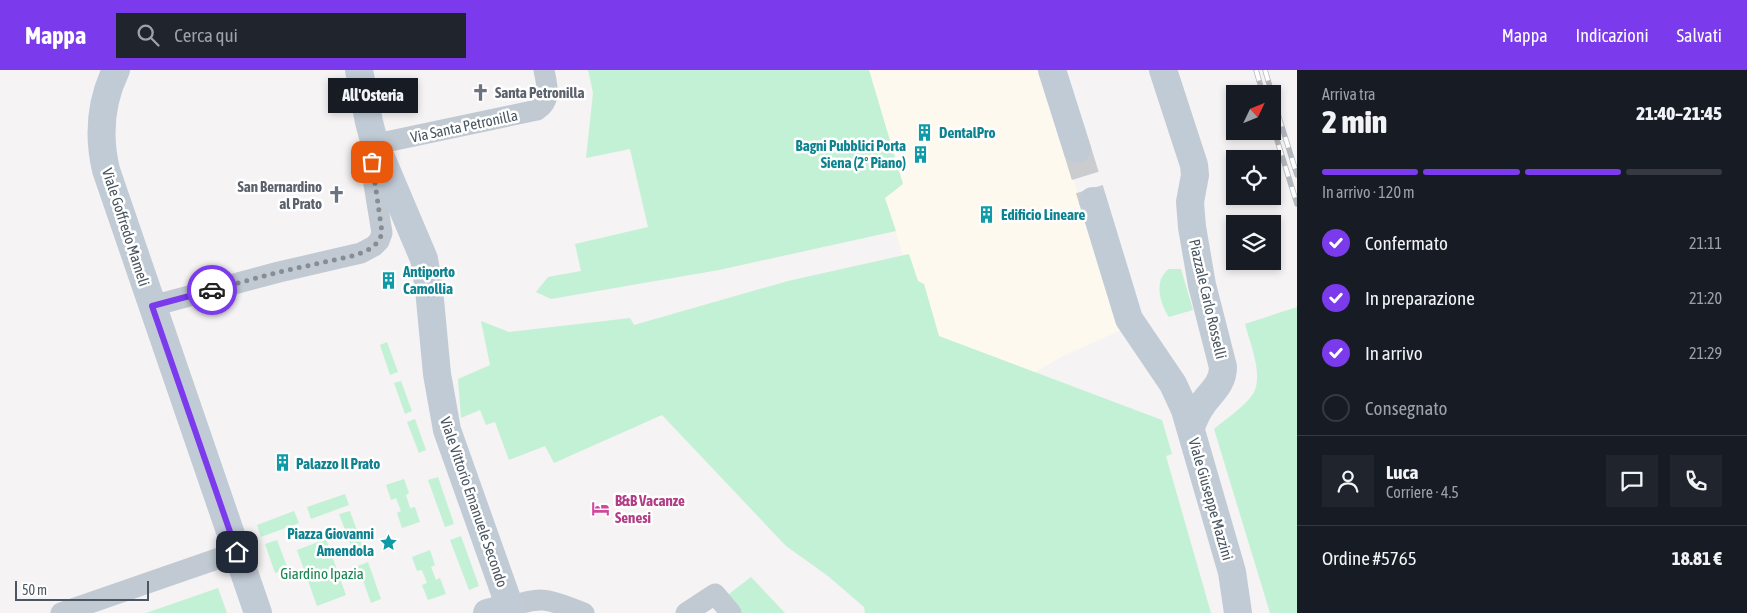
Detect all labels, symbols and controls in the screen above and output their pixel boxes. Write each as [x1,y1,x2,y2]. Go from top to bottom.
search box [116,13,466,58]
icon: search [134,21,162,49]
text: Mappa [25,22,86,49]
text: Cerca qui [174,24,238,46]
text: Mappa [1502,25,1548,46]
text: Indicazioni [1576,25,1649,46]
text: Salvati [1677,25,1722,46]
callout: All'Osteria [327,77,417,112]
church icon: Santa Petronilla [471,82,491,102]
place label: Santa Petronilla [495,84,584,101]
north arrow [1226,85,1281,140]
map controls [1226,85,1281,270]
text: Arriva tra [1322,85,1375,103]
text: All'Osteria [342,86,404,104]
text: 21:40–21:45 [1636,102,1722,124]
text: 2 min [1322,103,1387,140]
street label: Via Santa Petronilla [409,106,519,146]
building icon: DentalPro [915,122,935,142]
place label: DentalPro [939,124,996,141]
place label: Bagni Pubblici Porta Siena (2° Piano) [796,137,906,171]
pin [351,141,393,183]
building icon: Bagni Pubblici Porta Siena (2° Piano) [910,144,930,164]
icon: bag [358,148,386,176]
button: locate [1226,150,1281,205]
street label: Viale Goffredo Mameli [99,166,153,288]
place label: San Bernardino al Prato [237,178,322,212]
text: In arrivo · 120 m [1322,183,1415,201]
church icon: San Bernardino al Prato [326,185,346,205]
building icon: Edificio Lineare [977,204,997,224]
place label: Edificio Lineare [1001,206,1085,223]
button: layers [1226,215,1281,270]
icon: check [1322,229,1350,257]
text: Confermato [1365,232,1448,254]
text: 21:11 [1689,234,1722,252]
street label: Piazzale Carlo Rosselli [1186,237,1230,361]
place label: Antiporto Camollia [402,263,455,297]
courier [187,265,237,315]
building icon: Antiporto Camollia [379,270,399,290]
icon: car [198,276,226,304]
icon: check [1322,284,1350,312]
text: In preparazione [1365,287,1475,309]
text: 21:20 [1689,289,1722,307]
icon: check [1322,339,1350,367]
text: In arrivo [1365,342,1423,364]
text: 21:29 [1689,344,1722,362]
text: Consegnato [1365,397,1447,419]
street label: Viale Vittorio Emanuele Secondo [437,415,511,589]
street label: Viale Giuseppe Mazzini [1185,436,1237,562]
building icon: Palazzo Il Prato [272,453,292,473]
place label: Palazzo Il Prato [296,455,380,472]
button: person [1322,455,1374,507]
button: chat [1606,455,1658,507]
button: phone [1670,455,1722,507]
text: Luca [1386,461,1418,483]
text: Corriere · 4.5 [1386,483,1459,501]
place label: B&B Vacanze Senesi [615,492,685,526]
hotel icon: B&B Vacanze Senesi [591,499,611,519]
place label: Piazza Giovanni Amendola [287,525,374,559]
pin [216,531,258,573]
place icon: Piazza Giovanni Amendola [378,532,398,552]
icon: home [223,538,251,566]
text: Ordine #5765 [1322,547,1417,569]
text: 18.81 € [1672,547,1722,569]
park label: Giardino Ipazia [280,565,364,582]
scale bar [15,578,149,601]
text: 50 m [22,582,47,598]

